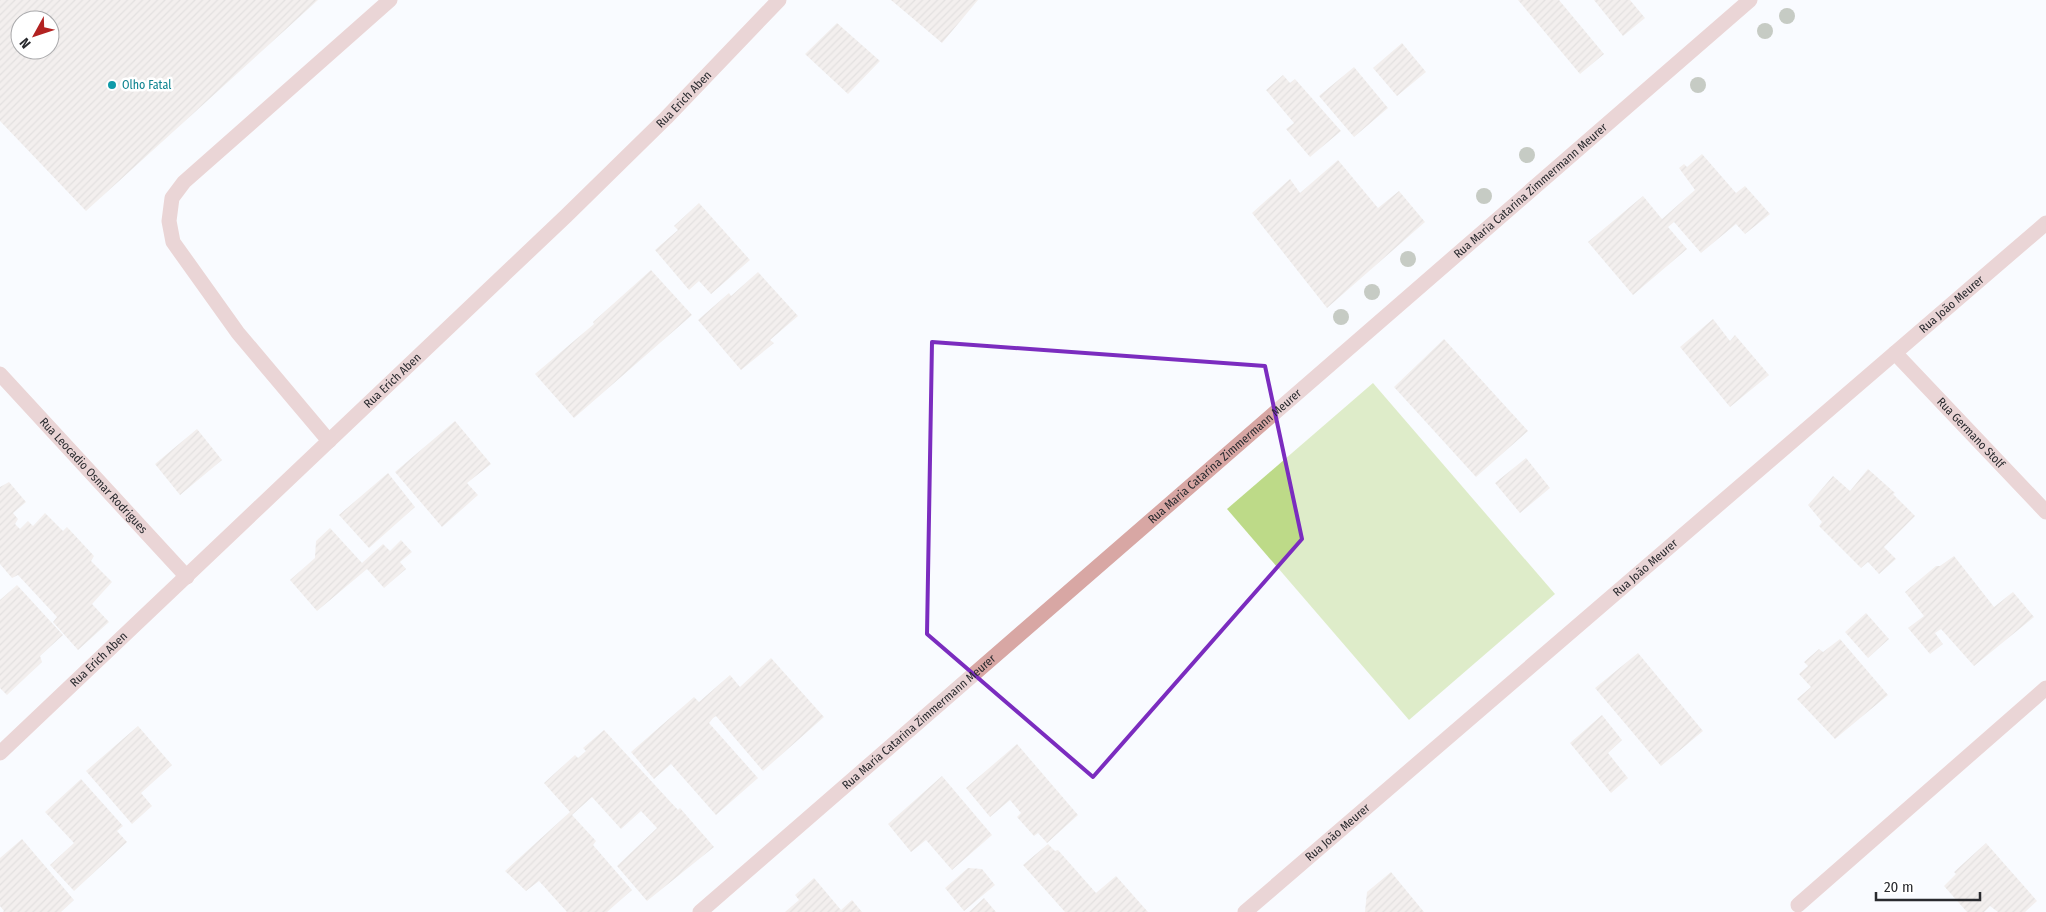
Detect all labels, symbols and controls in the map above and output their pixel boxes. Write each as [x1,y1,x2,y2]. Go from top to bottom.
north arrow [10,10,60,60]
text: N [16,34,35,52]
street label: Rua Erich Aben [653,68,714,131]
place label: Olho Fatal [122,78,171,92]
marker: Olho Fatal [106,79,118,91]
street label: Rua Maria Catarina Zimmermann Meurer [1451,120,1611,261]
street label: Rua João Meurer [1916,272,1987,336]
street label: Rua Erich Aben [361,350,424,411]
street label: Rua Maria Catarina Zimmermann Meurer [1145,385,1305,527]
street label: Rua Germano Stolf [1934,395,2008,472]
street label: Rua Leocadio Osmar Rodrigues [37,415,150,536]
street label: Rua João Meurer [1610,535,1681,599]
street label: Rua Erich Aben [67,629,130,690]
street label: Rua Maria Catarina Zimmermann Meurer [839,651,999,792]
street label: Rua João Meurer [1302,800,1373,864]
scale bar [1876,870,1980,902]
text: 20 m [1884,878,1914,896]

